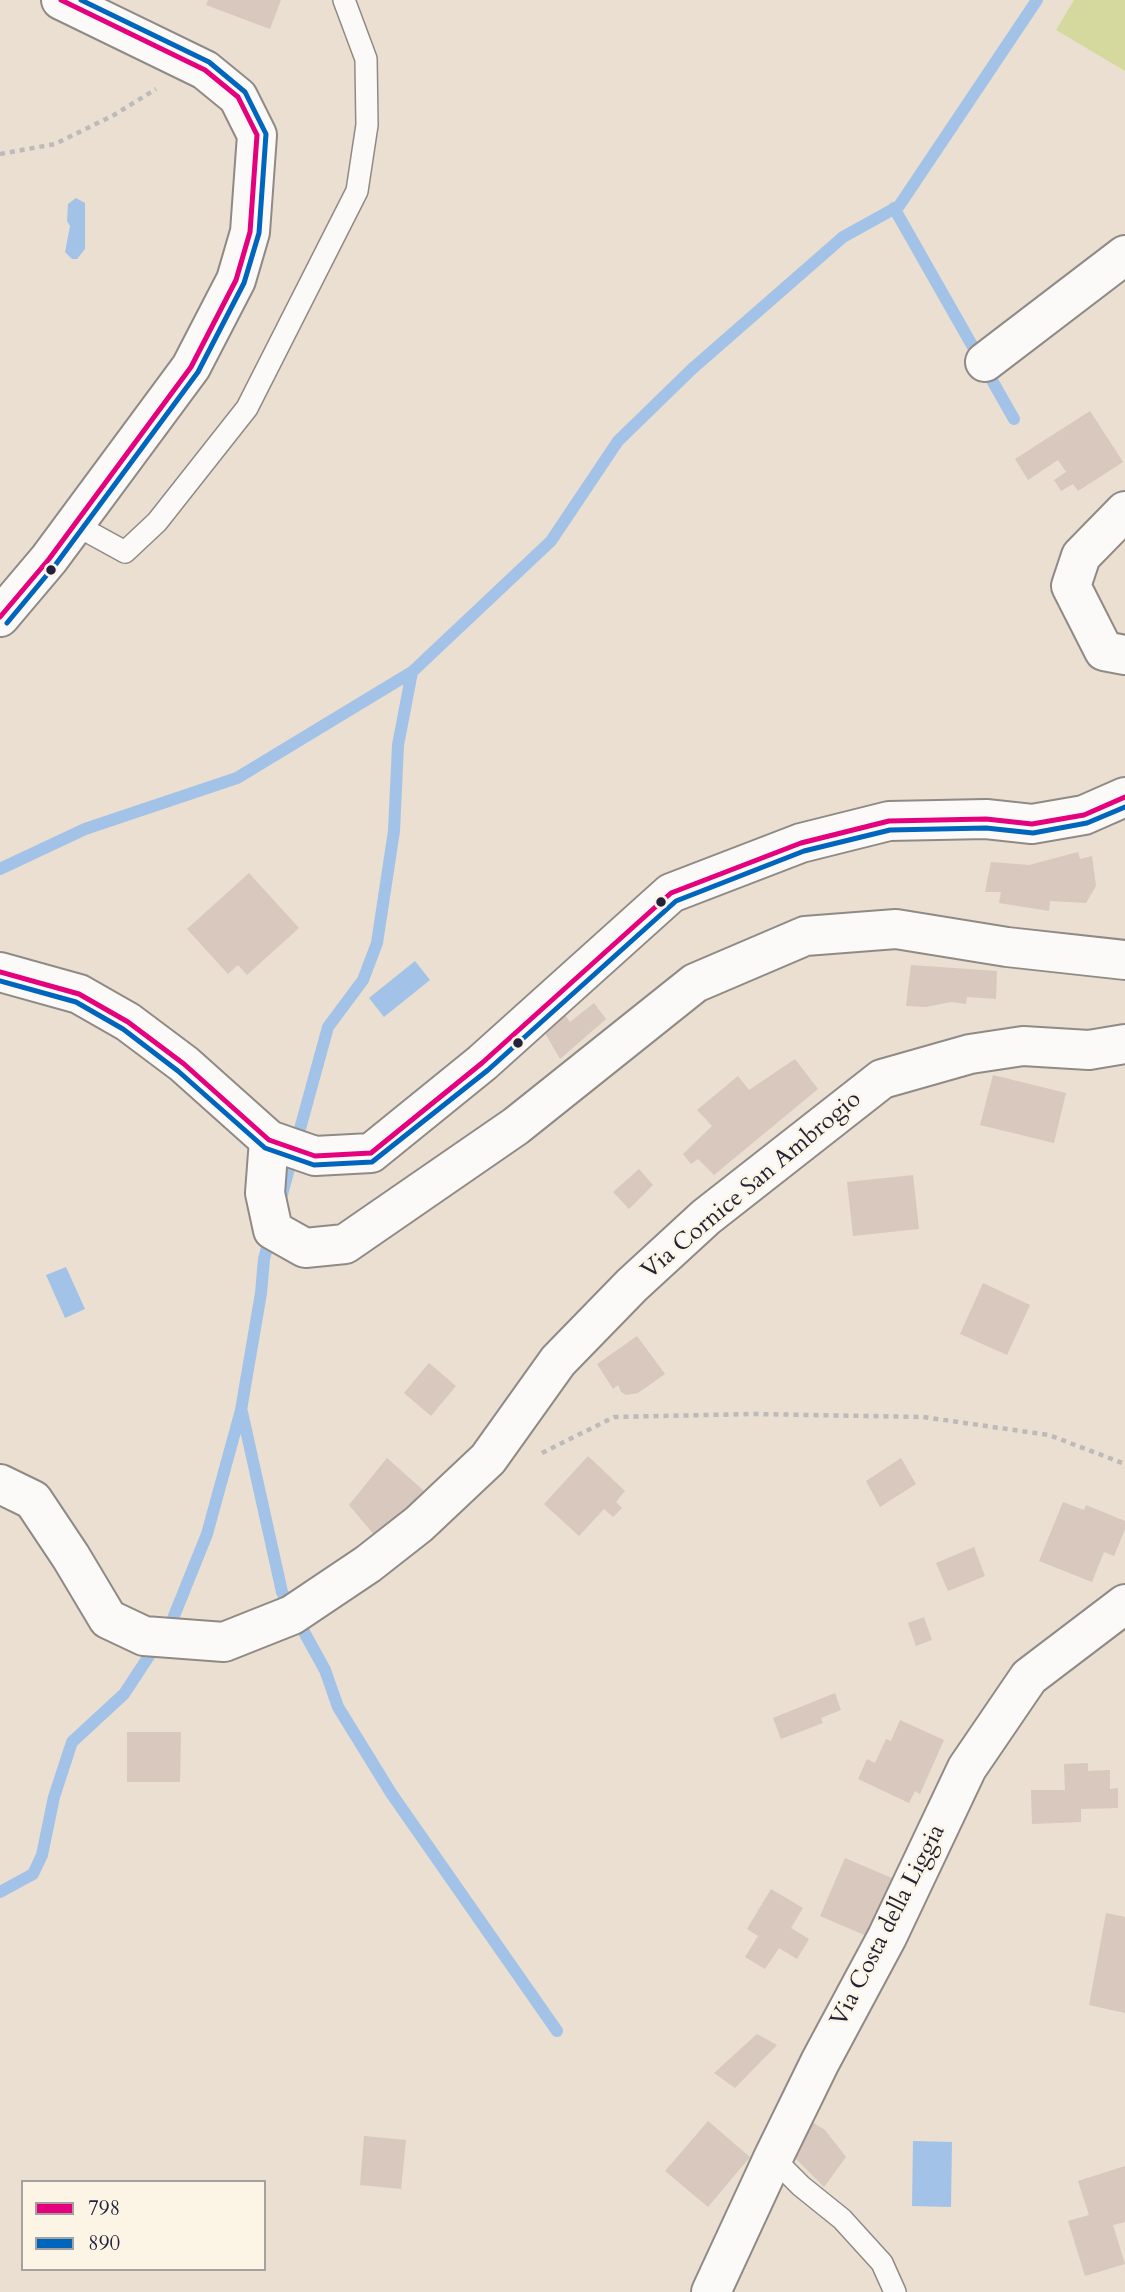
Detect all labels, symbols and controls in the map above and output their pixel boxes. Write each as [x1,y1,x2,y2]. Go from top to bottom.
unlabelled marker [44,563,58,577]
unlabelled marker [654,895,668,909]
unlabelled marker [511,1036,525,1050]
street label: Via Cornice San Ambrogio [636,1086,868,1286]
street label: Via Costa della Liggia [826,1820,952,2032]
legend [21,2180,266,2271]
text: 798 [88,2194,120,2223]
text: 890 [88,2229,120,2258]

